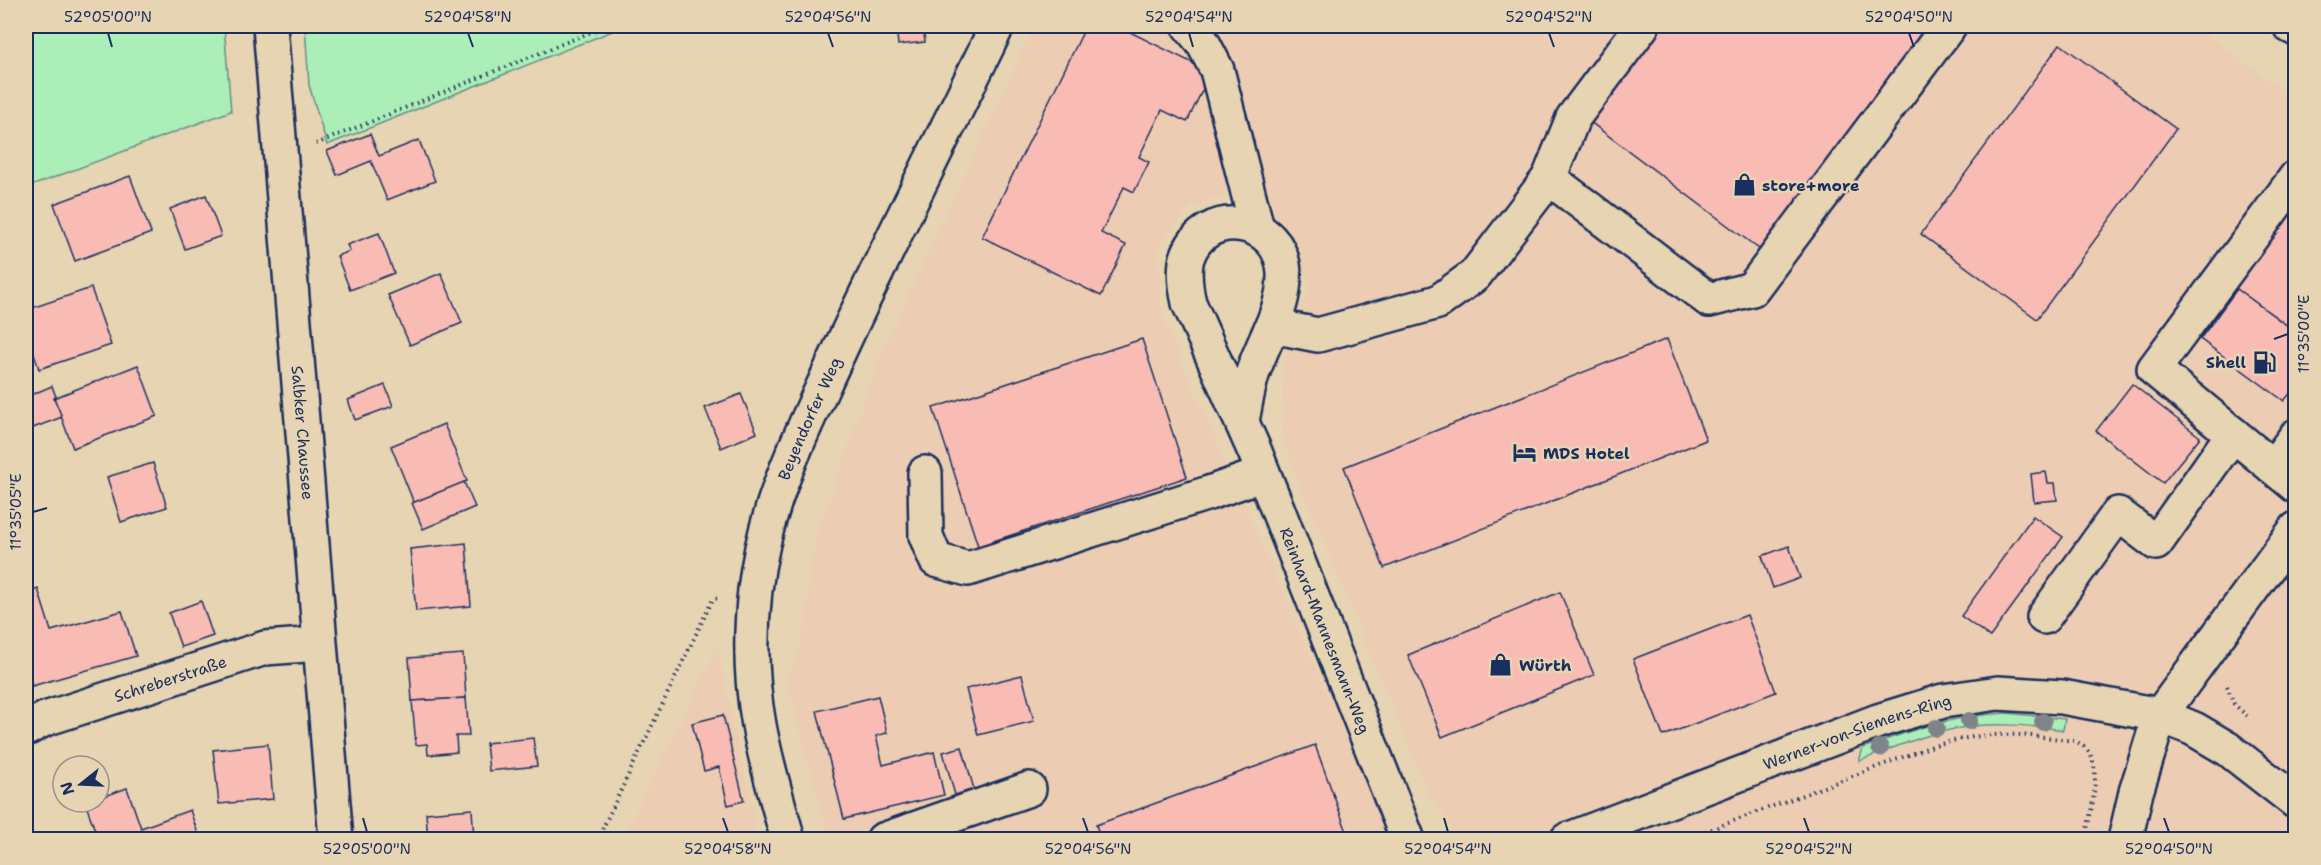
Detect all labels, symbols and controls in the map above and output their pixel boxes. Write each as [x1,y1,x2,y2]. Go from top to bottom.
text: 52°05'00"N [64,7,152,27]
text: 52°04'58"N [424,7,512,27]
text: 52°04'56"N [785,7,871,27]
text: 52°04'54"N [1145,7,1233,27]
text: 52°04'52"N [1506,7,1592,27]
text: 52°04'50"N [1865,7,1953,27]
shop icon: store+more [1731,172,1757,198]
place label: store+more [1762,175,1860,196]
text: 11°35'00"E [2294,295,2314,373]
fuel station icon: Shell [2251,349,2277,375]
place label: Shell [2206,352,2246,373]
street label: Beyendorfer Weg [773,353,846,483]
street label: Salbker Chaussee [287,365,318,501]
hotel icon: MDS Hotel [1512,440,1538,466]
place label: MDS Hotel [1543,443,1630,464]
text: 11°35'05"E [6,473,26,551]
street label: Reinhard-Mannesmann-Weg [1275,524,1375,737]
street label: Schreberstraße [111,651,229,707]
shop icon: Würth [1488,652,1514,678]
place label: Würth [1519,655,1572,676]
street label: Werner-von-Siemens-Ring [1760,690,1953,775]
north arrow [51,754,111,814]
text: N [55,779,79,798]
text: 52°05'00"N [323,839,411,859]
text: 52°04'58"N [684,839,772,859]
text: 52°04'56"N [1045,839,1131,859]
text: 52°04'54"N [1404,839,1492,859]
text: 52°04'52"N [1766,839,1852,859]
text: 52°04'50"N [2125,839,2213,859]

